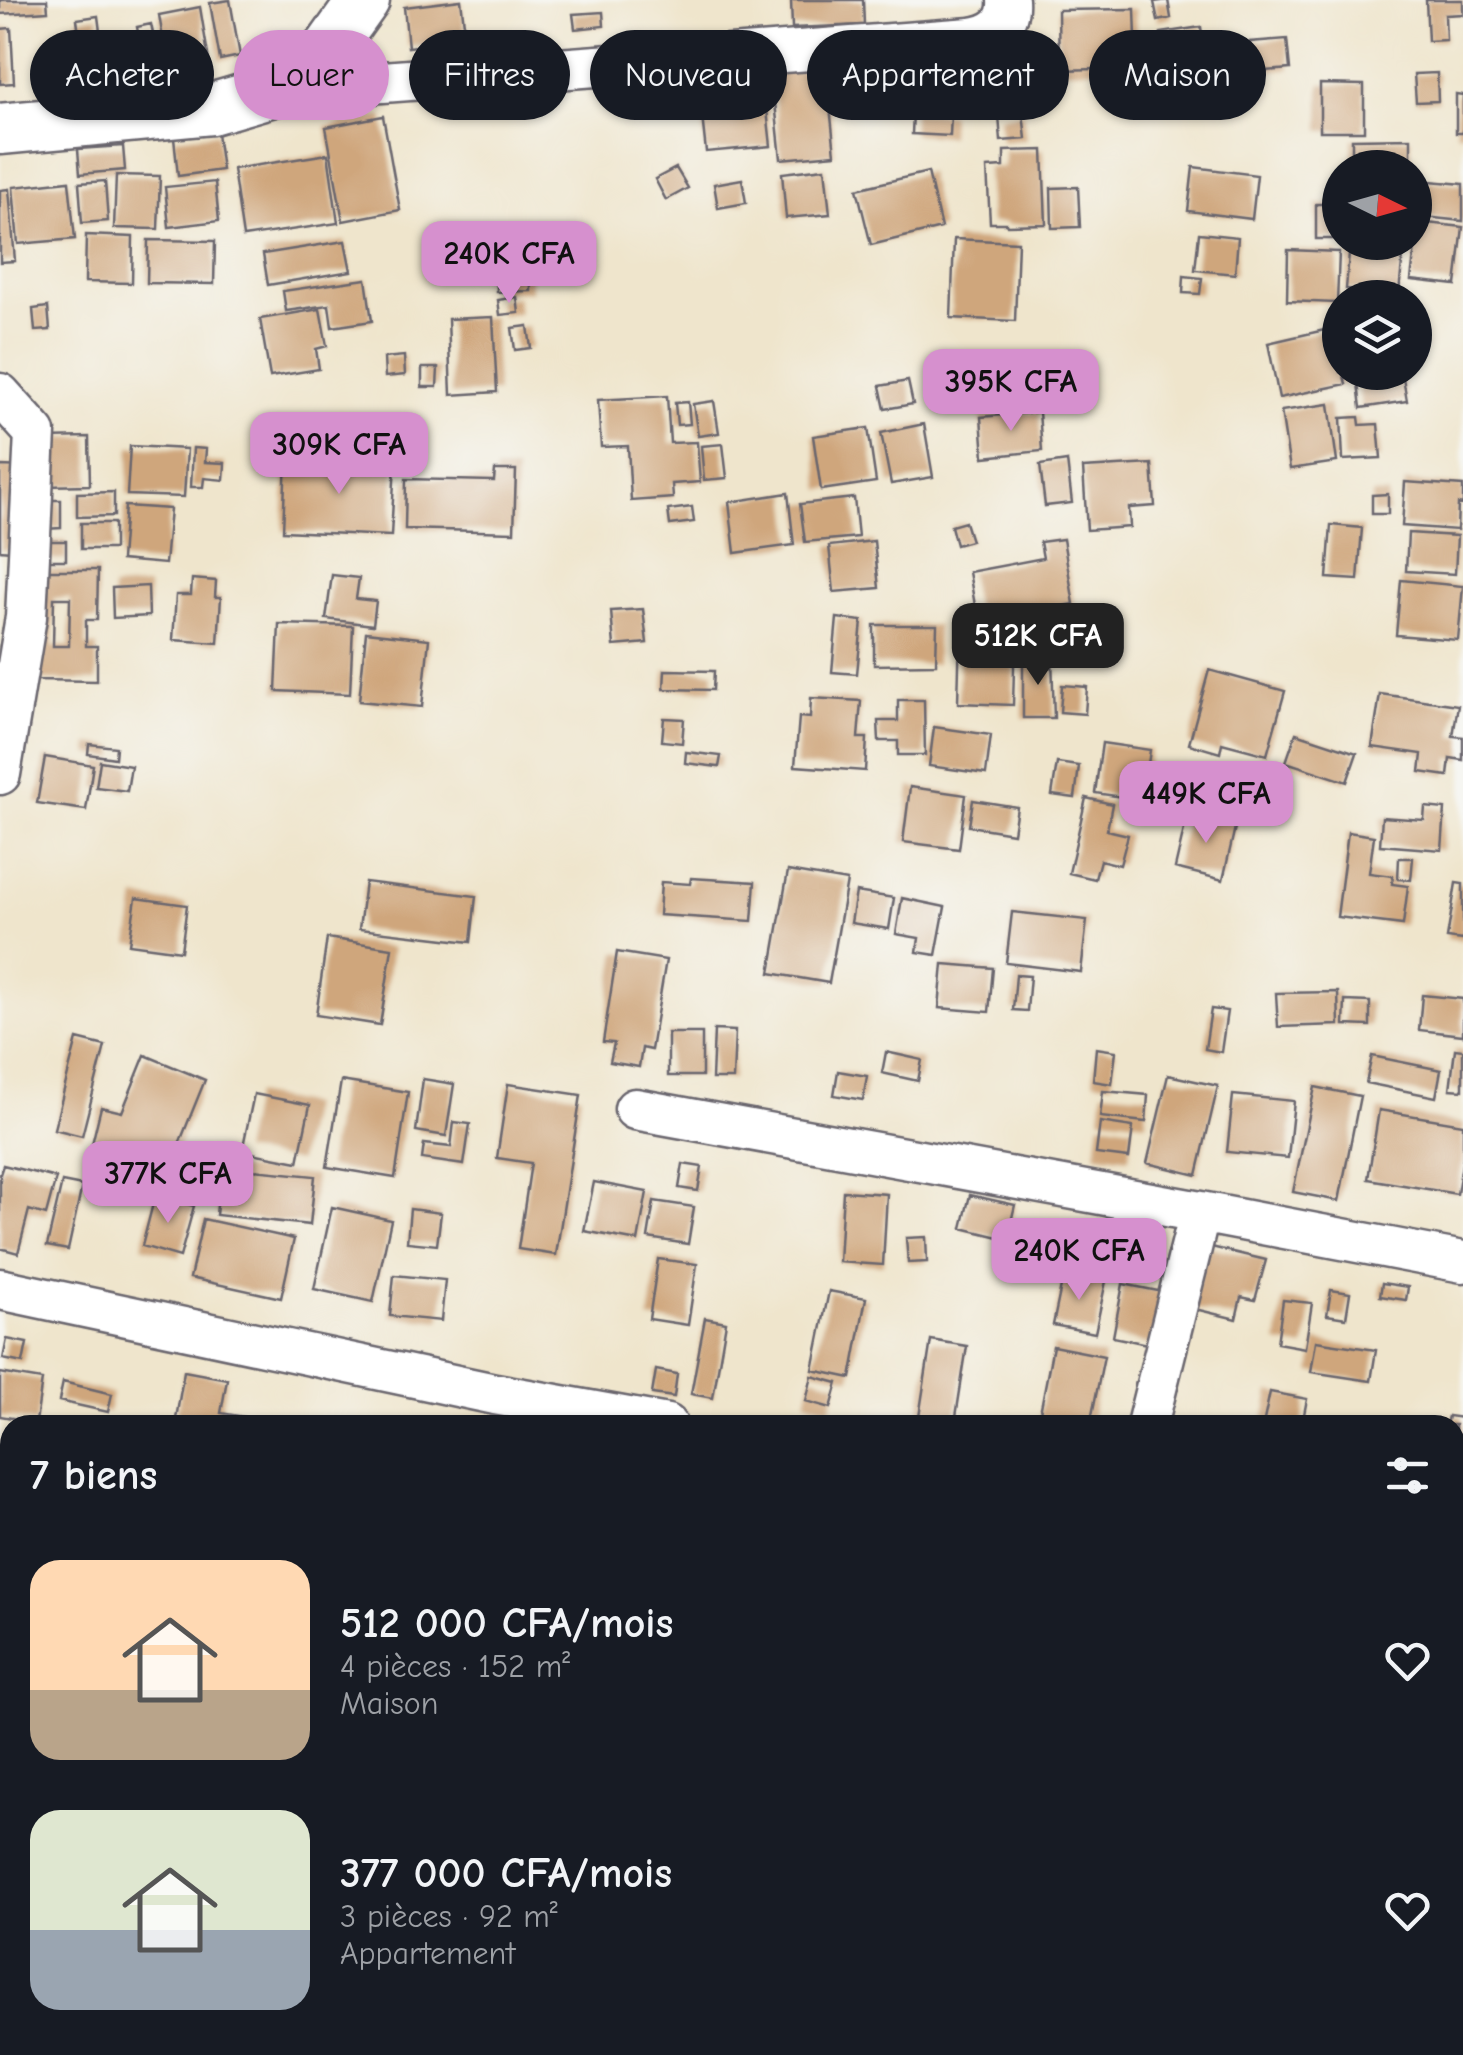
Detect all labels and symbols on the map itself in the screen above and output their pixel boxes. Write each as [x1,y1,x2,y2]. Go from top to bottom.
north arrow [1322,150,1432,260]
pin: 240K CFA [406,221,612,306]
pin: 395K CFA [908,349,1114,434]
pin: 309K CFA [236,412,442,497]
pin: 512K CFA [935,603,1141,688]
pin: 449K CFA [1103,761,1309,846]
pin: 377K CFA [65,1141,271,1226]
pin: 240K CFA [976,1218,1182,1303]

